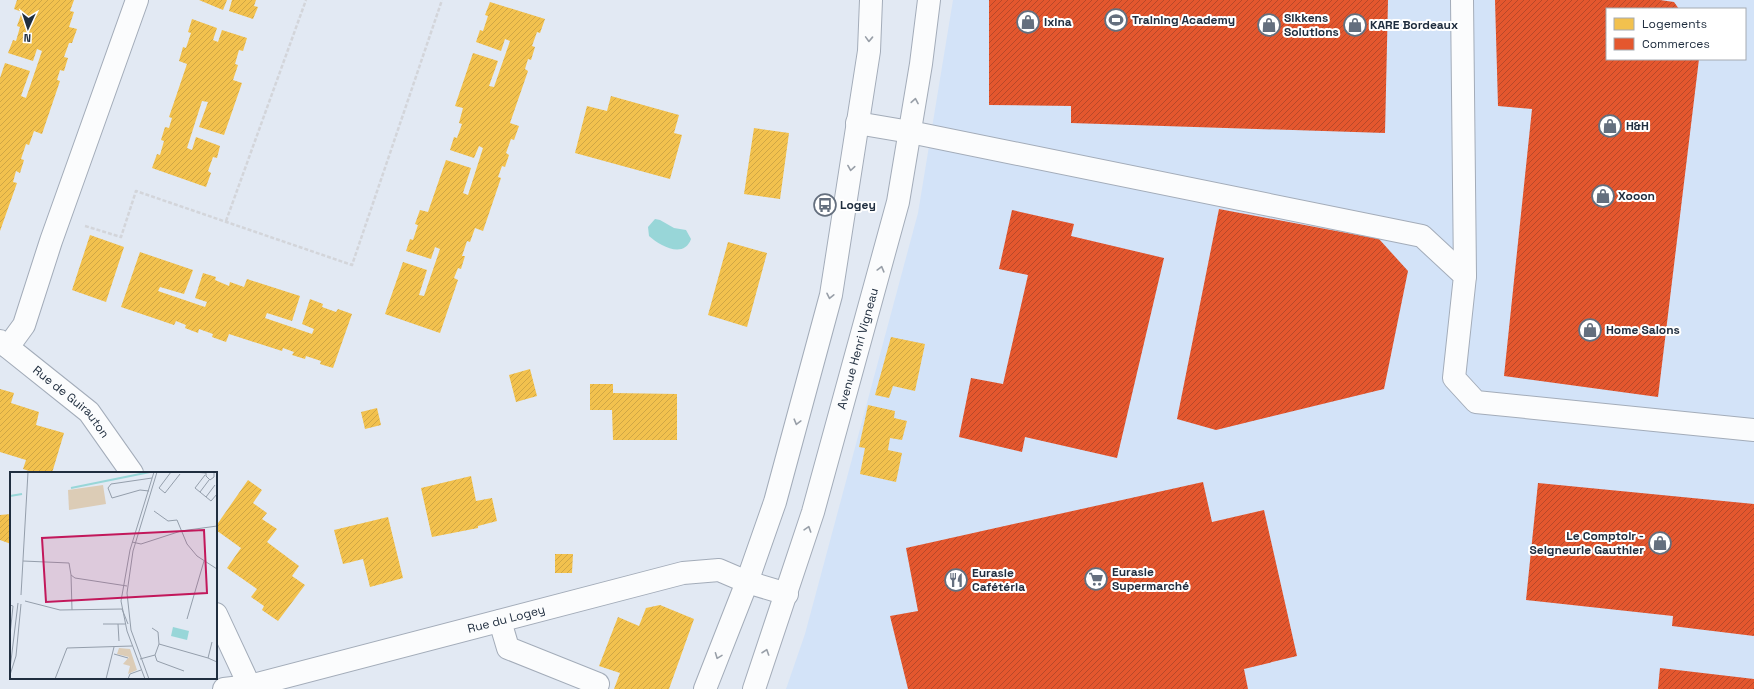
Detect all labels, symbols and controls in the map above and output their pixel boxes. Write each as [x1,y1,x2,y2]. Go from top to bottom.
sports icon: Training Academy [1103,7,1129,33]
north arrow [8,8,48,48]
legend [1606,8,1746,60]
shop icon: Ixina [1015,9,1041,35]
place label: Sikkens Solutions [1284,10,1339,40]
place label: Training Academy [1132,12,1235,28]
shop icon: Sikkens Solutions [1256,12,1282,38]
shop icon: KARE Bordeaux [1342,12,1368,38]
place label: Ixina [1044,14,1072,30]
text: Logements [1642,16,1707,32]
place label: KARE Bordeaux [1370,17,1458,33]
text: N [23,31,32,45]
one-way arrow [865,36,873,42]
text: Commerces [1642,36,1710,52]
one-way arrow [910,97,919,104]
shop icon: H&H [1597,113,1623,139]
place label: H&H [1626,118,1649,134]
one-way arrow [847,164,855,171]
shop icon: Xooon [1590,183,1616,209]
place label: Xooon [1618,188,1655,204]
bus stop icon: Logey [812,192,838,218]
place label: Logey [840,197,876,213]
one-way arrow [876,266,885,273]
street label: Avenue Henri Vigneau [834,286,882,411]
one-way arrow [827,293,835,299]
shop icon: Home Salons [1577,317,1603,343]
place label: Home Salons [1606,322,1680,338]
street label: Rue de Guirauton [29,362,113,441]
one-way arrow [793,418,802,425]
inset map [10,472,217,679]
one-way arrow [803,526,812,533]
place label: Le Comptoir - Seigneurie Gauthier [1529,528,1644,558]
shop icon: Le Comptoir - Seigneurie Gauthier [1647,530,1673,556]
place label: Eurasie Supermarché [1112,564,1189,594]
place label: Eurasie Cafétéria [972,565,1025,595]
supermarket icon: Eurasie Supermarché [1083,566,1109,592]
restaurant icon: Eurasie Cafétéria [943,567,969,593]
street label: Rue du Logey [466,601,547,637]
one-way arrow [762,649,770,656]
one-way arrow [714,652,722,659]

